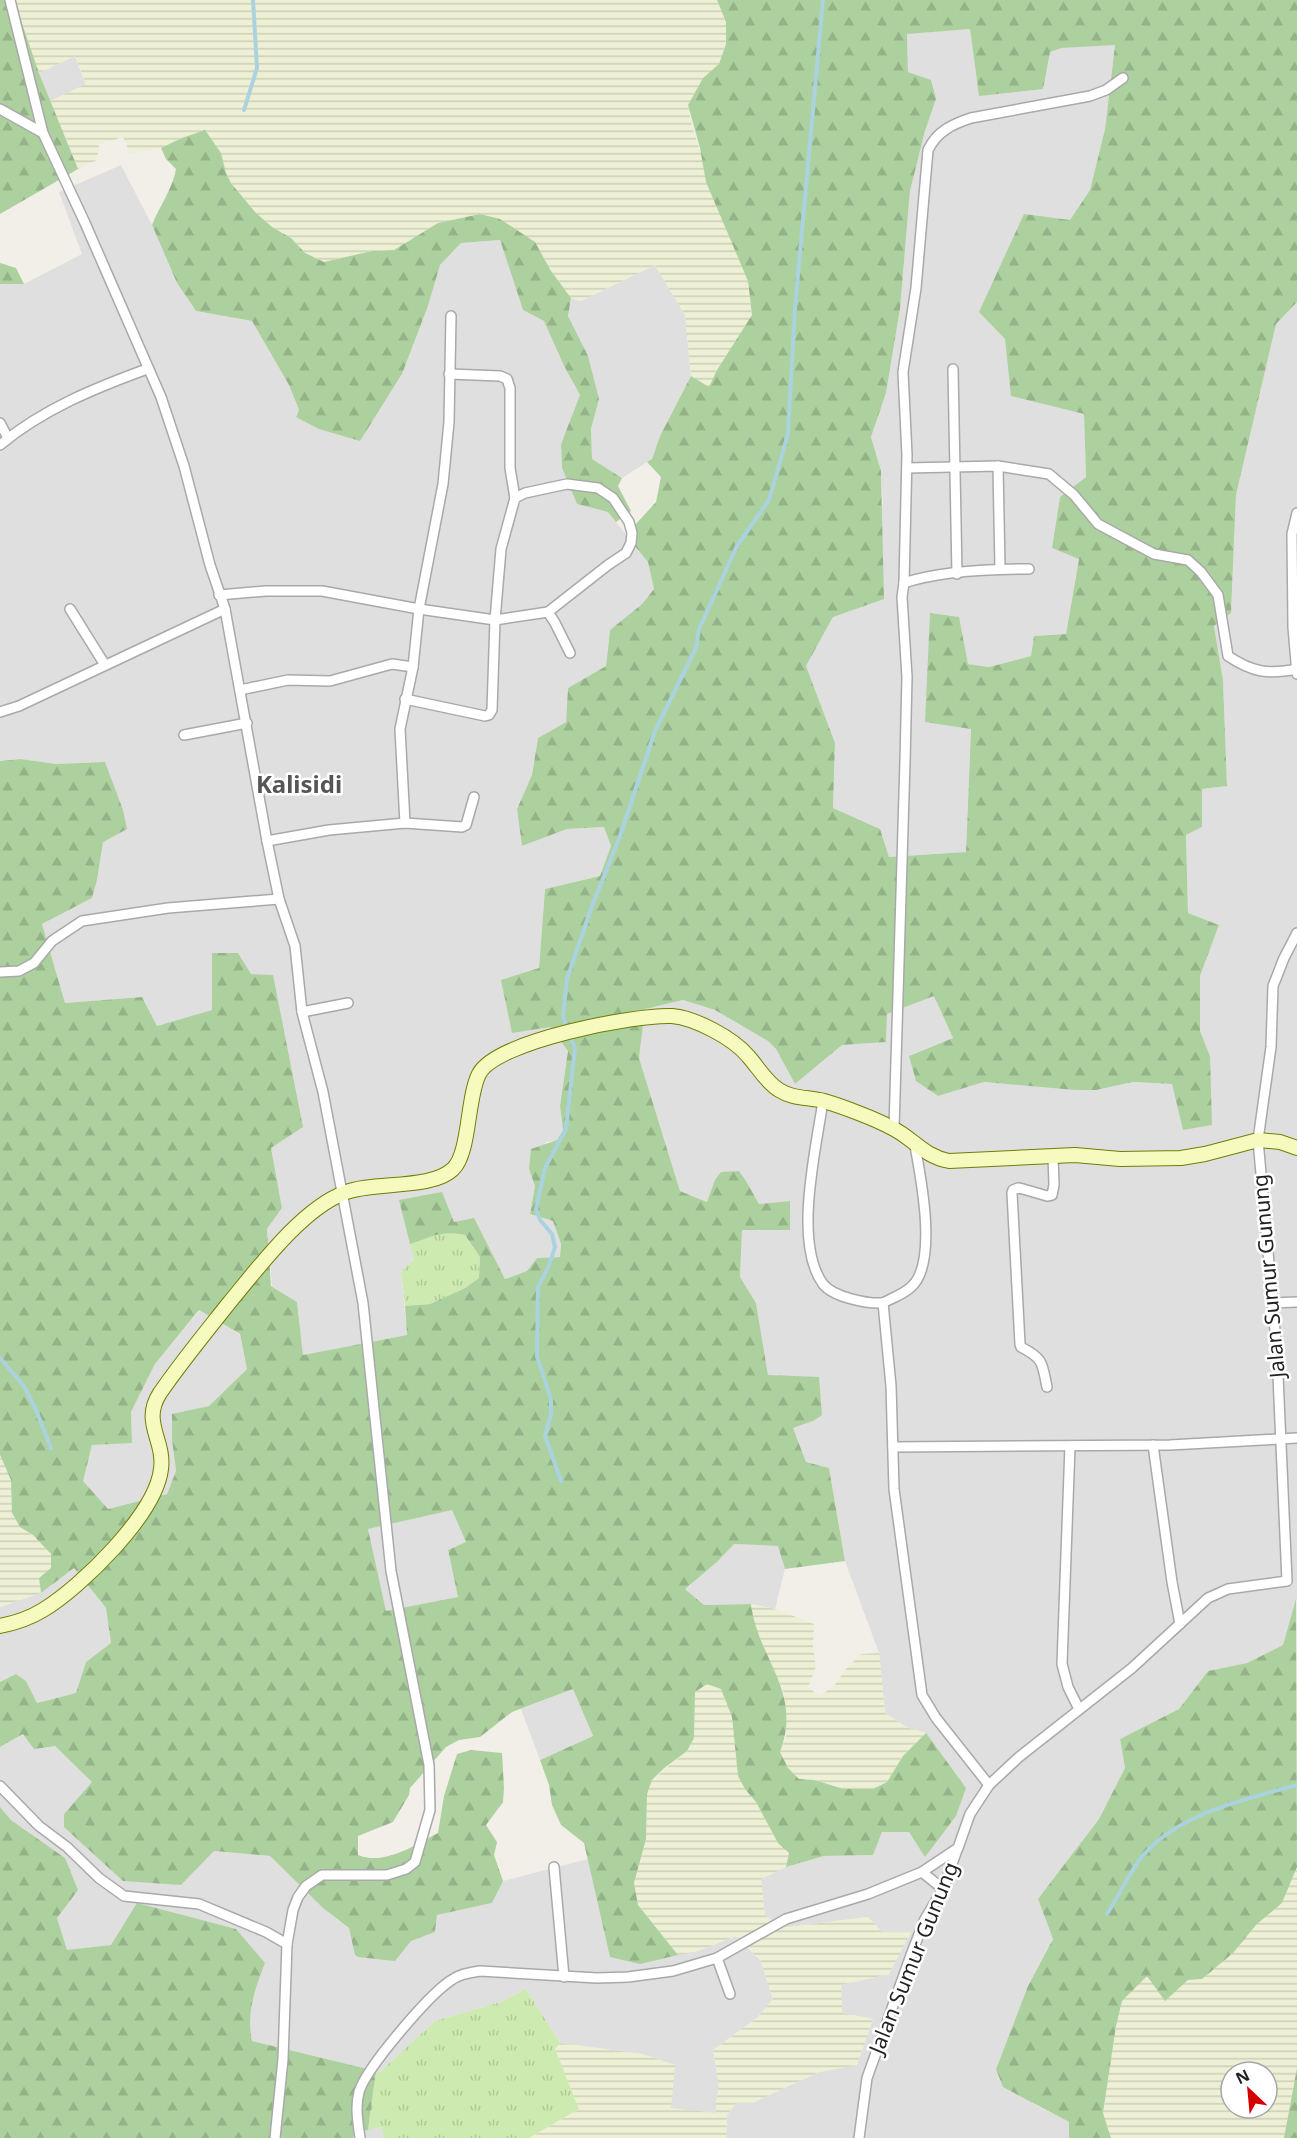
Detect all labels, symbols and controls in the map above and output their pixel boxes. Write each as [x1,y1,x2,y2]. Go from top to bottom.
district label: Kalisidi [256,767,342,800]
street label: Jalan Sumur Gunung [1245,1173,1291,1381]
street label: Jalan Sumur Gunung [861,1858,964,2060]
north arrow [1219,2060,1279,2120]
text: N [1232,2064,1253,2089]

